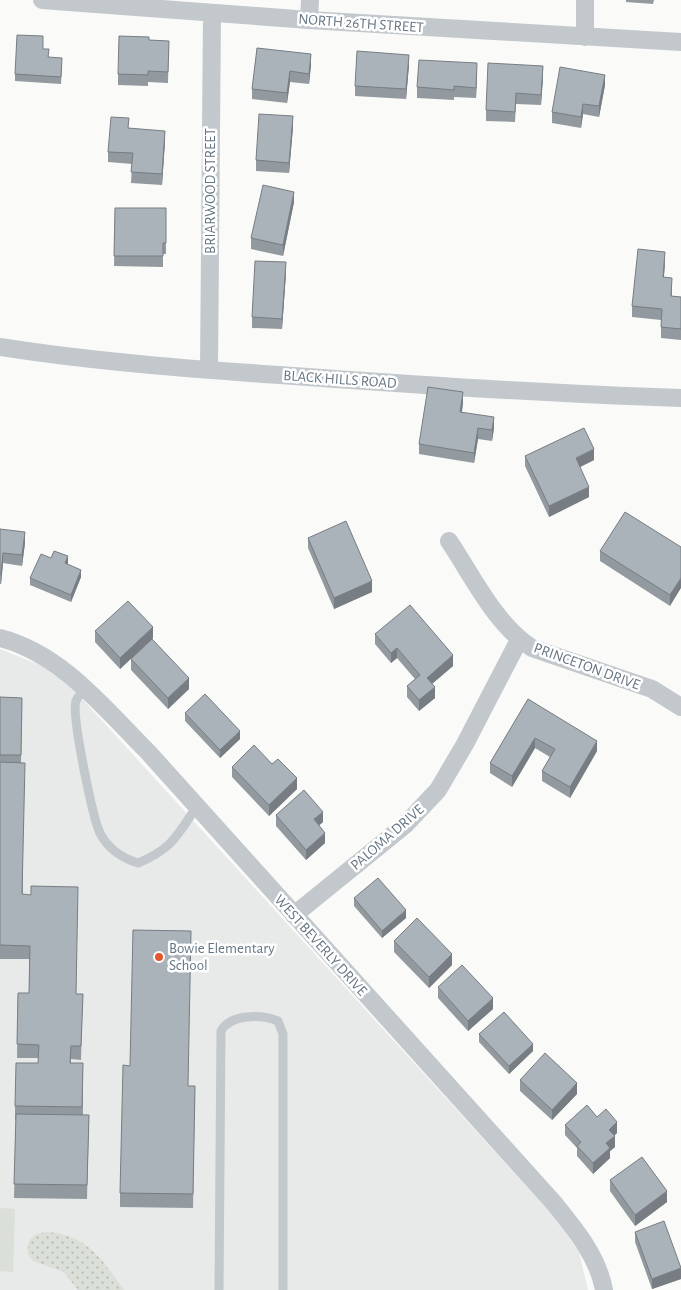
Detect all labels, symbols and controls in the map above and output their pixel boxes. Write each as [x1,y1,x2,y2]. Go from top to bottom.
street label: NORTH 26TH STREET [298,12,425,35]
street label: BRIARWOOD STREET [203,127,218,254]
street label: BLACK HILLS ROAD [283,368,397,391]
street label: PRINCETON DRIVE [532,640,642,693]
street label: PALOMA DRIVE [348,802,427,873]
street label: WEST BEVERLY DRIVE [272,892,370,999]
place label: Bowie Elementary School [169,941,275,973]
marker: Bowie Elementary School [153,951,165,963]

